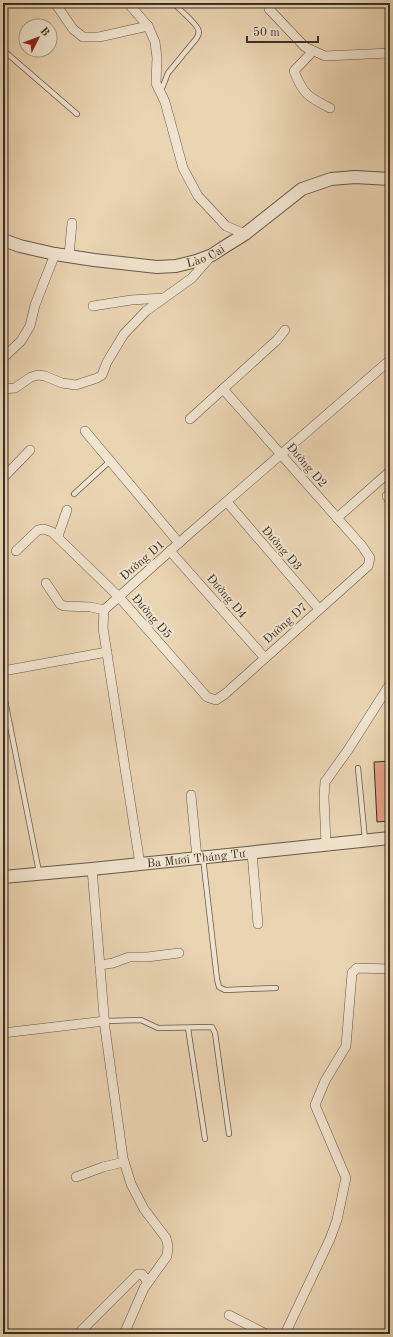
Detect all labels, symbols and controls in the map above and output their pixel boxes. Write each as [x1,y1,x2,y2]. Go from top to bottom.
north arrow [18,18,58,58]
scale bar [247,18,318,44]
text: B [38,26,51,39]
text: 50 m [253,26,280,39]
street label: Lào Cai [185,243,227,270]
street label: Đường D2 [284,441,329,490]
street label: Đường D3 [259,524,304,573]
street label: Đường D1 [118,538,167,583]
street label: Đường D4 [204,572,249,621]
street label: Đường D5 [129,592,174,641]
street label: Đường D7 [262,601,310,646]
street label: Ba Mươi Tháng Tư [146,848,247,870]

